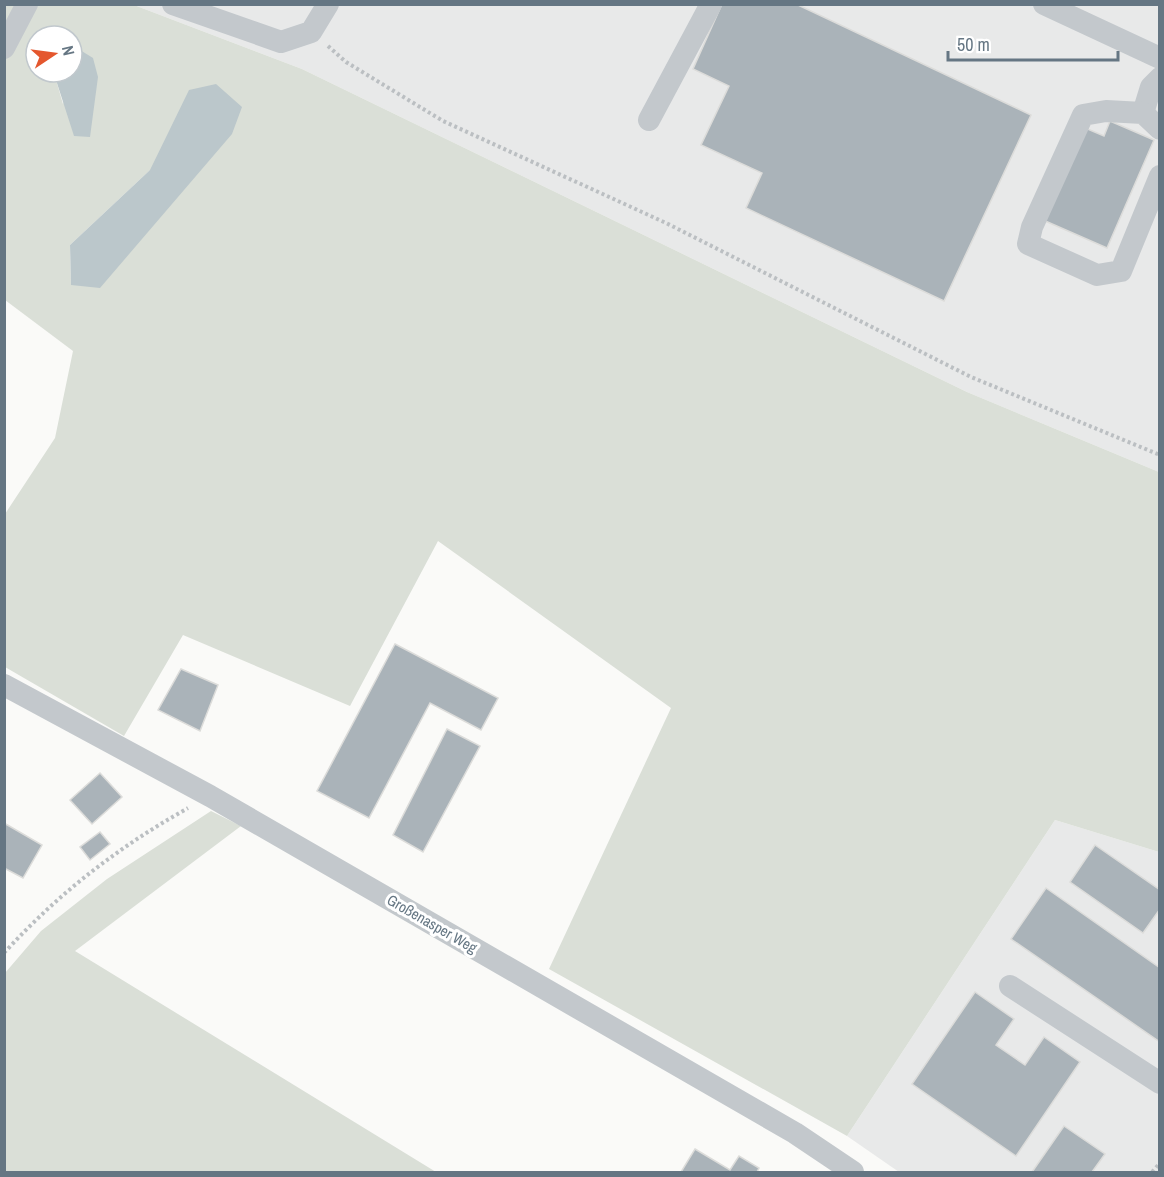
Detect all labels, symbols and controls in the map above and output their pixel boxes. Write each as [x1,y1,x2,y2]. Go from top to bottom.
north arrow [24,24,84,84]
scale bar [948,24,1118,62]
text: 50 m [957,32,990,57]
text: N [57,44,80,58]
street label: Großenasper Weg [383,889,481,958]

